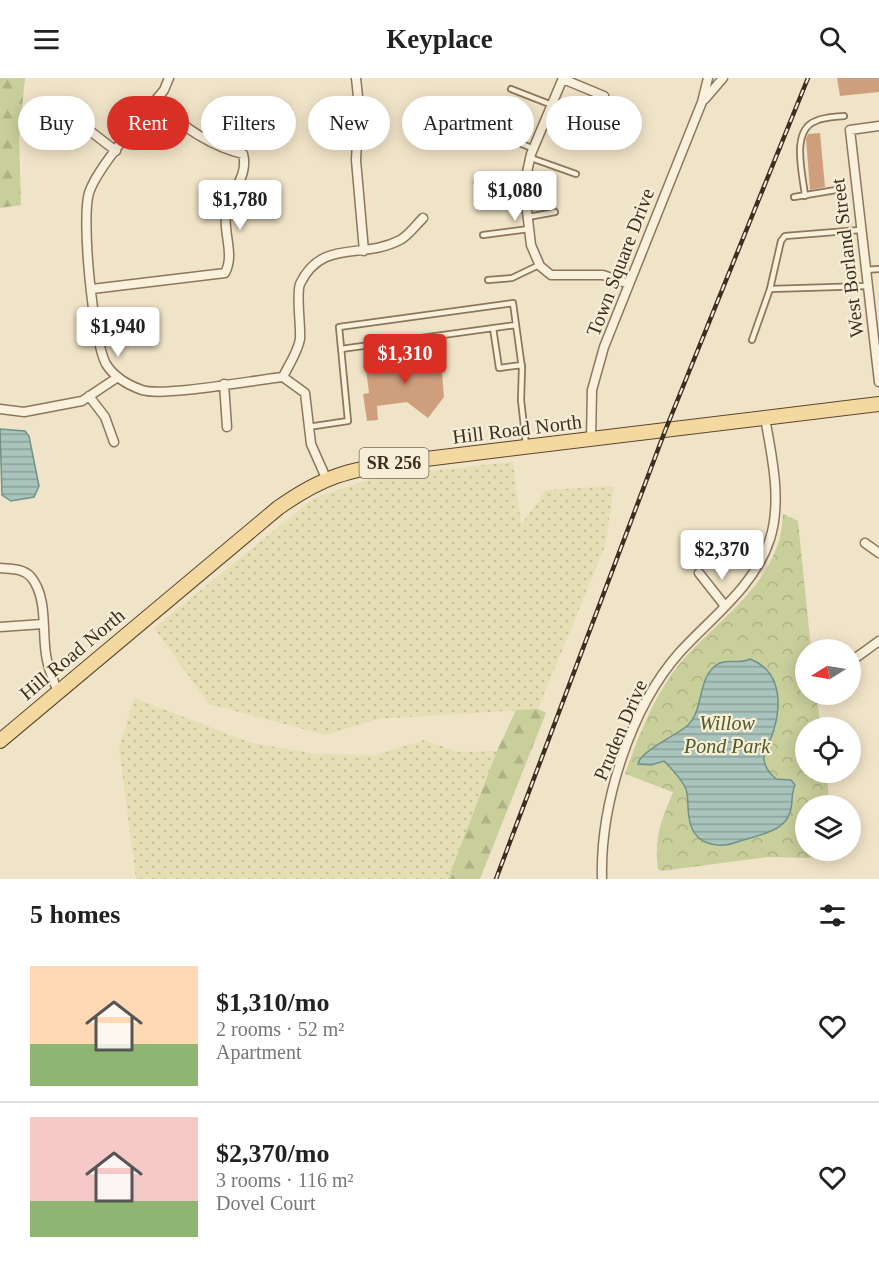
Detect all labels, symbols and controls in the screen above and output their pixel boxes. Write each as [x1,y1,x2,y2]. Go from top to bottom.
icon: menu [30,23,63,56]
icon: search [816,23,849,56]
text: Keyplace [386,24,493,54]
chip: Buy [18,96,95,150]
chip: Rent [107,96,189,150]
chip: Filters [201,96,296,150]
chip: New [308,96,390,150]
chip: Apartment [402,96,534,150]
chip: House [546,96,642,150]
pin: $1,080 [466,171,564,222]
street label: West Borland Street [826,177,868,339]
text: $1,080 [488,179,543,201]
pin: $1,780 [191,180,289,231]
street label: Town Square Drive [582,185,659,339]
text: $1,780 [213,188,268,210]
pin: $1,940 [69,307,167,358]
text: $1,940 [91,315,146,337]
pin: $1,310 [356,334,454,385]
text: $1,310 [378,342,433,364]
street label: Hill Road North [451,410,583,448]
road number: SR 256 [360,448,428,478]
pin: $2,370 [673,530,771,581]
text: $2,370 [695,538,750,560]
street label: Hill Road North [15,604,129,704]
north arrow [795,639,861,705]
map controls [795,639,861,861]
street label: Pruden Drive [589,676,651,784]
park label: Willow Pond Park [683,712,771,757]
button: locate [795,717,861,783]
button: layers [795,795,861,861]
icon: filters [816,899,849,932]
text: 5 homes [30,900,120,929]
text: $1,310/mo [216,988,329,1017]
icon: home [78,990,150,1062]
icon: heart [816,1010,849,1043]
text: 2 rooms · 52 m² [216,1018,344,1040]
text: Apartment [216,1041,302,1063]
text: $2,370/mo [216,1139,329,1168]
icon: home [78,1141,150,1213]
icon: heart [816,1161,849,1194]
text: 3 rooms · 116 m² [216,1169,353,1191]
text: Dovel Court [216,1192,315,1214]

